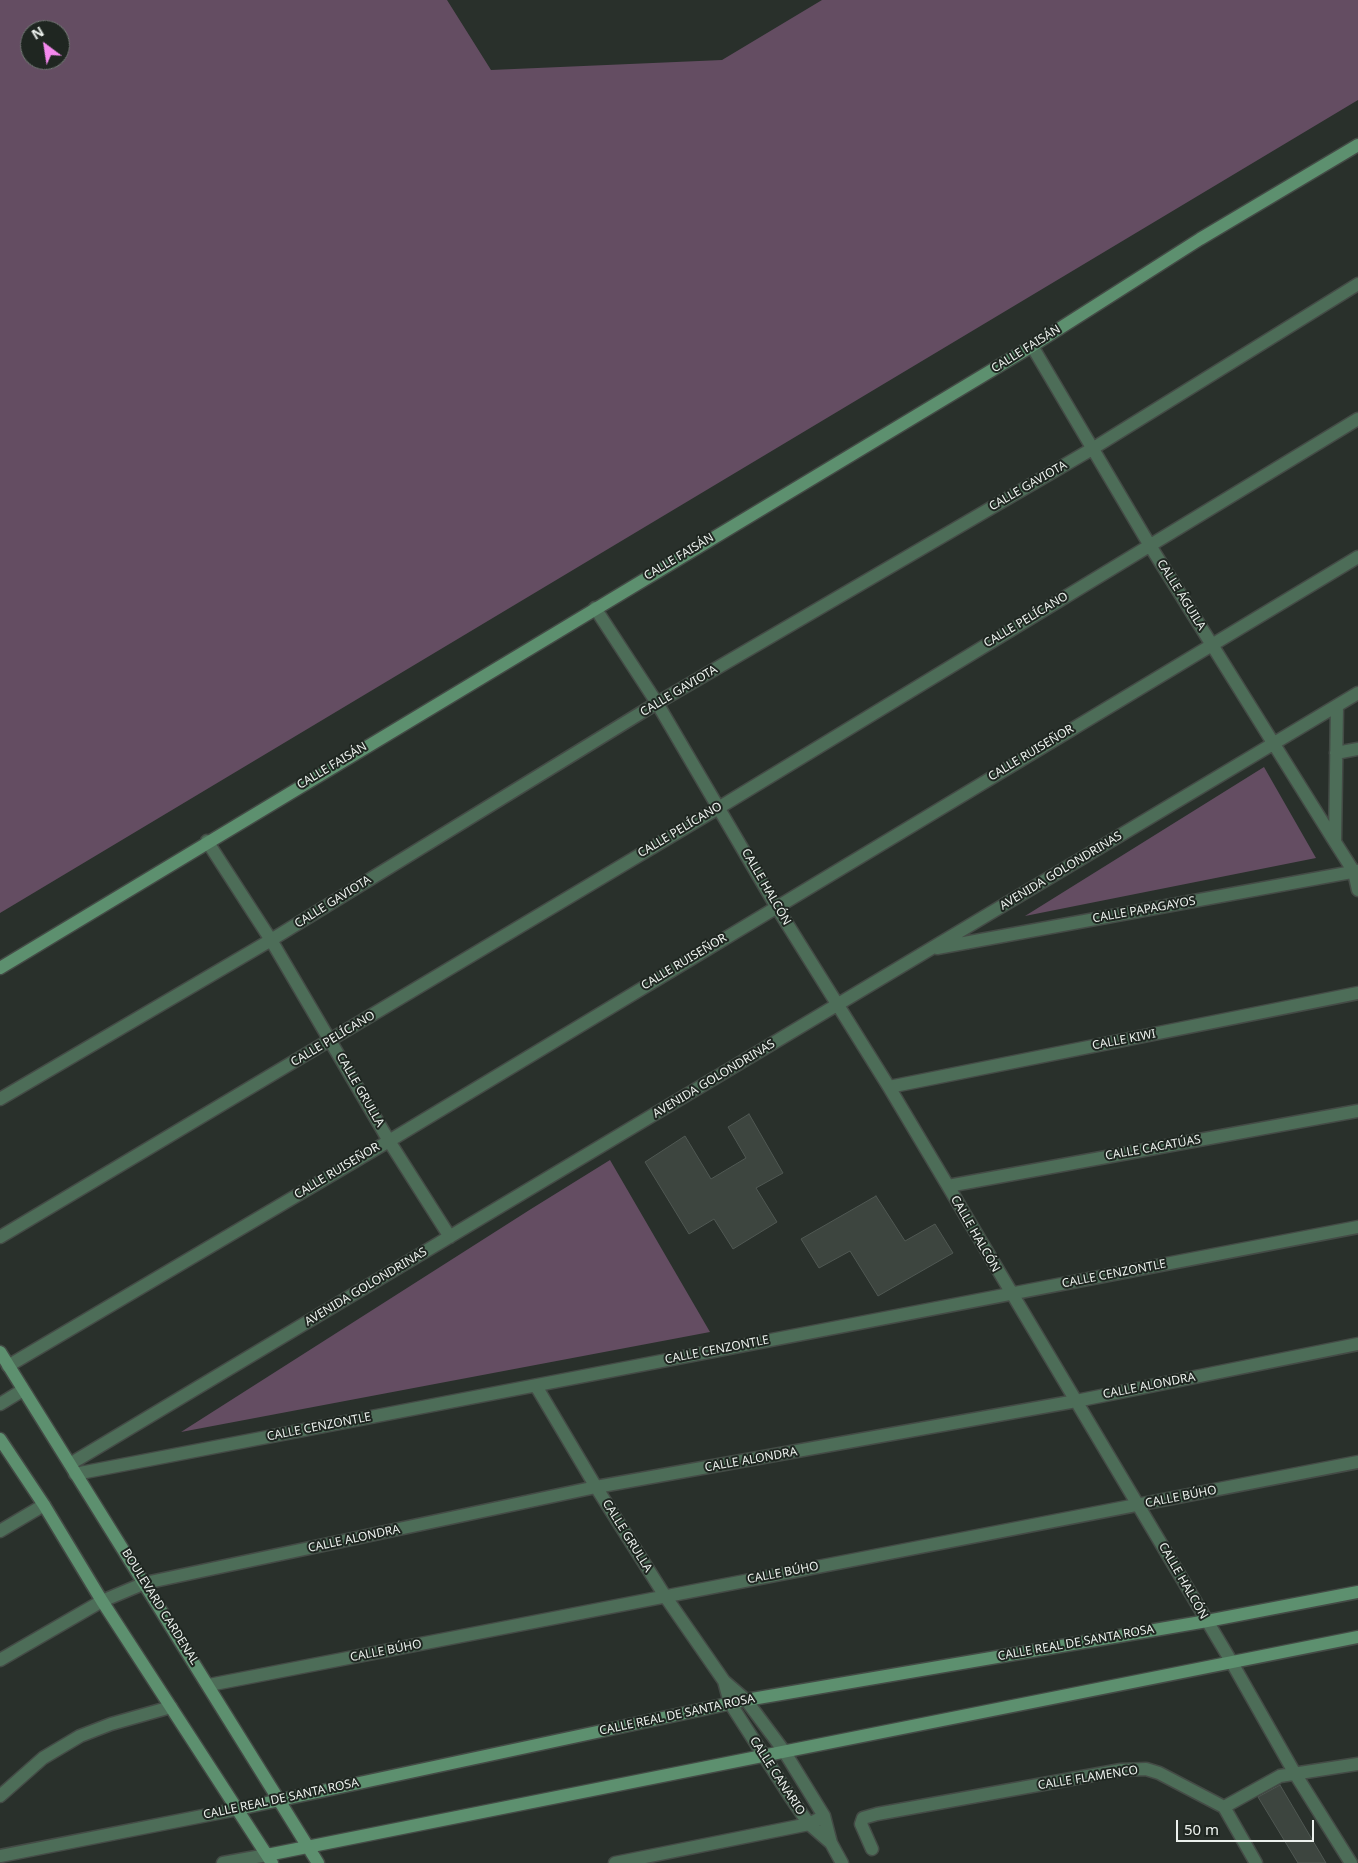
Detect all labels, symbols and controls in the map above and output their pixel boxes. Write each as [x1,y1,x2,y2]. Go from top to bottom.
north arrow [20,20,70,70]
text: N [28,21,47,44]
street label: CALLE FAISÁN [989,322,1063,376]
street label: CALLE GAVIOTA [987,458,1069,514]
street label: CALLE FAISÁN [642,531,716,583]
street label: CALLE ÁGUILA [1154,557,1208,633]
street label: CALLE PELÍCANO [981,589,1071,651]
street label: CALLE GAVIOTA [638,662,720,720]
street label: CALLE RUISEÑOR [986,722,1076,784]
street label: CALLE FAISÁN [295,740,369,792]
street label: CALLE PELÍCANO [635,799,725,861]
street label: AVENIDA GOLONDRINAS [997,829,1125,913]
street label: CALLE HALCÓN [738,846,794,928]
street label: CALLE GAVIOTA [292,873,374,931]
street label: CALLE PAPAGAYOS [1091,894,1197,926]
street label: CALLE RUISEÑOR [639,931,729,993]
street label: CALLE PELÍCANO [288,1008,378,1070]
street label: CALLE KIWI [1091,1027,1157,1053]
street label: AVENIDA GOLONDRINAS [650,1037,778,1121]
street label: CALLE GRULLA [333,1051,387,1129]
street label: CALLE CACATÚAS [1104,1133,1202,1163]
street label: CALLE RUISEÑOR [292,1140,382,1202]
street label: CALLE HALCÓN [947,1193,1003,1275]
street label: AVENIDA GOLONDRINAS [302,1245,430,1329]
street label: CALLE CENZONTLE [1061,1257,1167,1291]
street label: CALLE CENZONTLE [664,1333,770,1367]
street label: CALLE ALONDRA [1102,1370,1196,1402]
street label: CALLE CENZONTLE [266,1410,372,1444]
street label: CALLE ALONDRA [704,1445,798,1475]
street label: CALLE BÚHO [1144,1483,1218,1511]
street label: CALLE GRULLA [599,1497,655,1575]
street label: CALLE ALONDRA [307,1522,401,1556]
street label: CALLE HALCÓN [1155,1540,1211,1622]
street label: BOULEVARD CARDENAL [118,1546,202,1668]
street label: CALLE BÚHO [746,1559,820,1587]
street label: CALLE REAL DE SANTA ROSA [997,1622,1155,1664]
street label: CALLE BÚHO [349,1637,423,1665]
street label: CALLE REAL DE SANTA ROSA [598,1691,756,1739]
street label: CALLE CANARIO [746,1734,808,1818]
street label: CALLE FLAMENCO [1037,1763,1139,1793]
street label: CALLE REAL DE SANTA ROSA [202,1775,360,1823]
scale bar [1178,1810,1316,1842]
text: 50 m [1184,1819,1219,1839]

